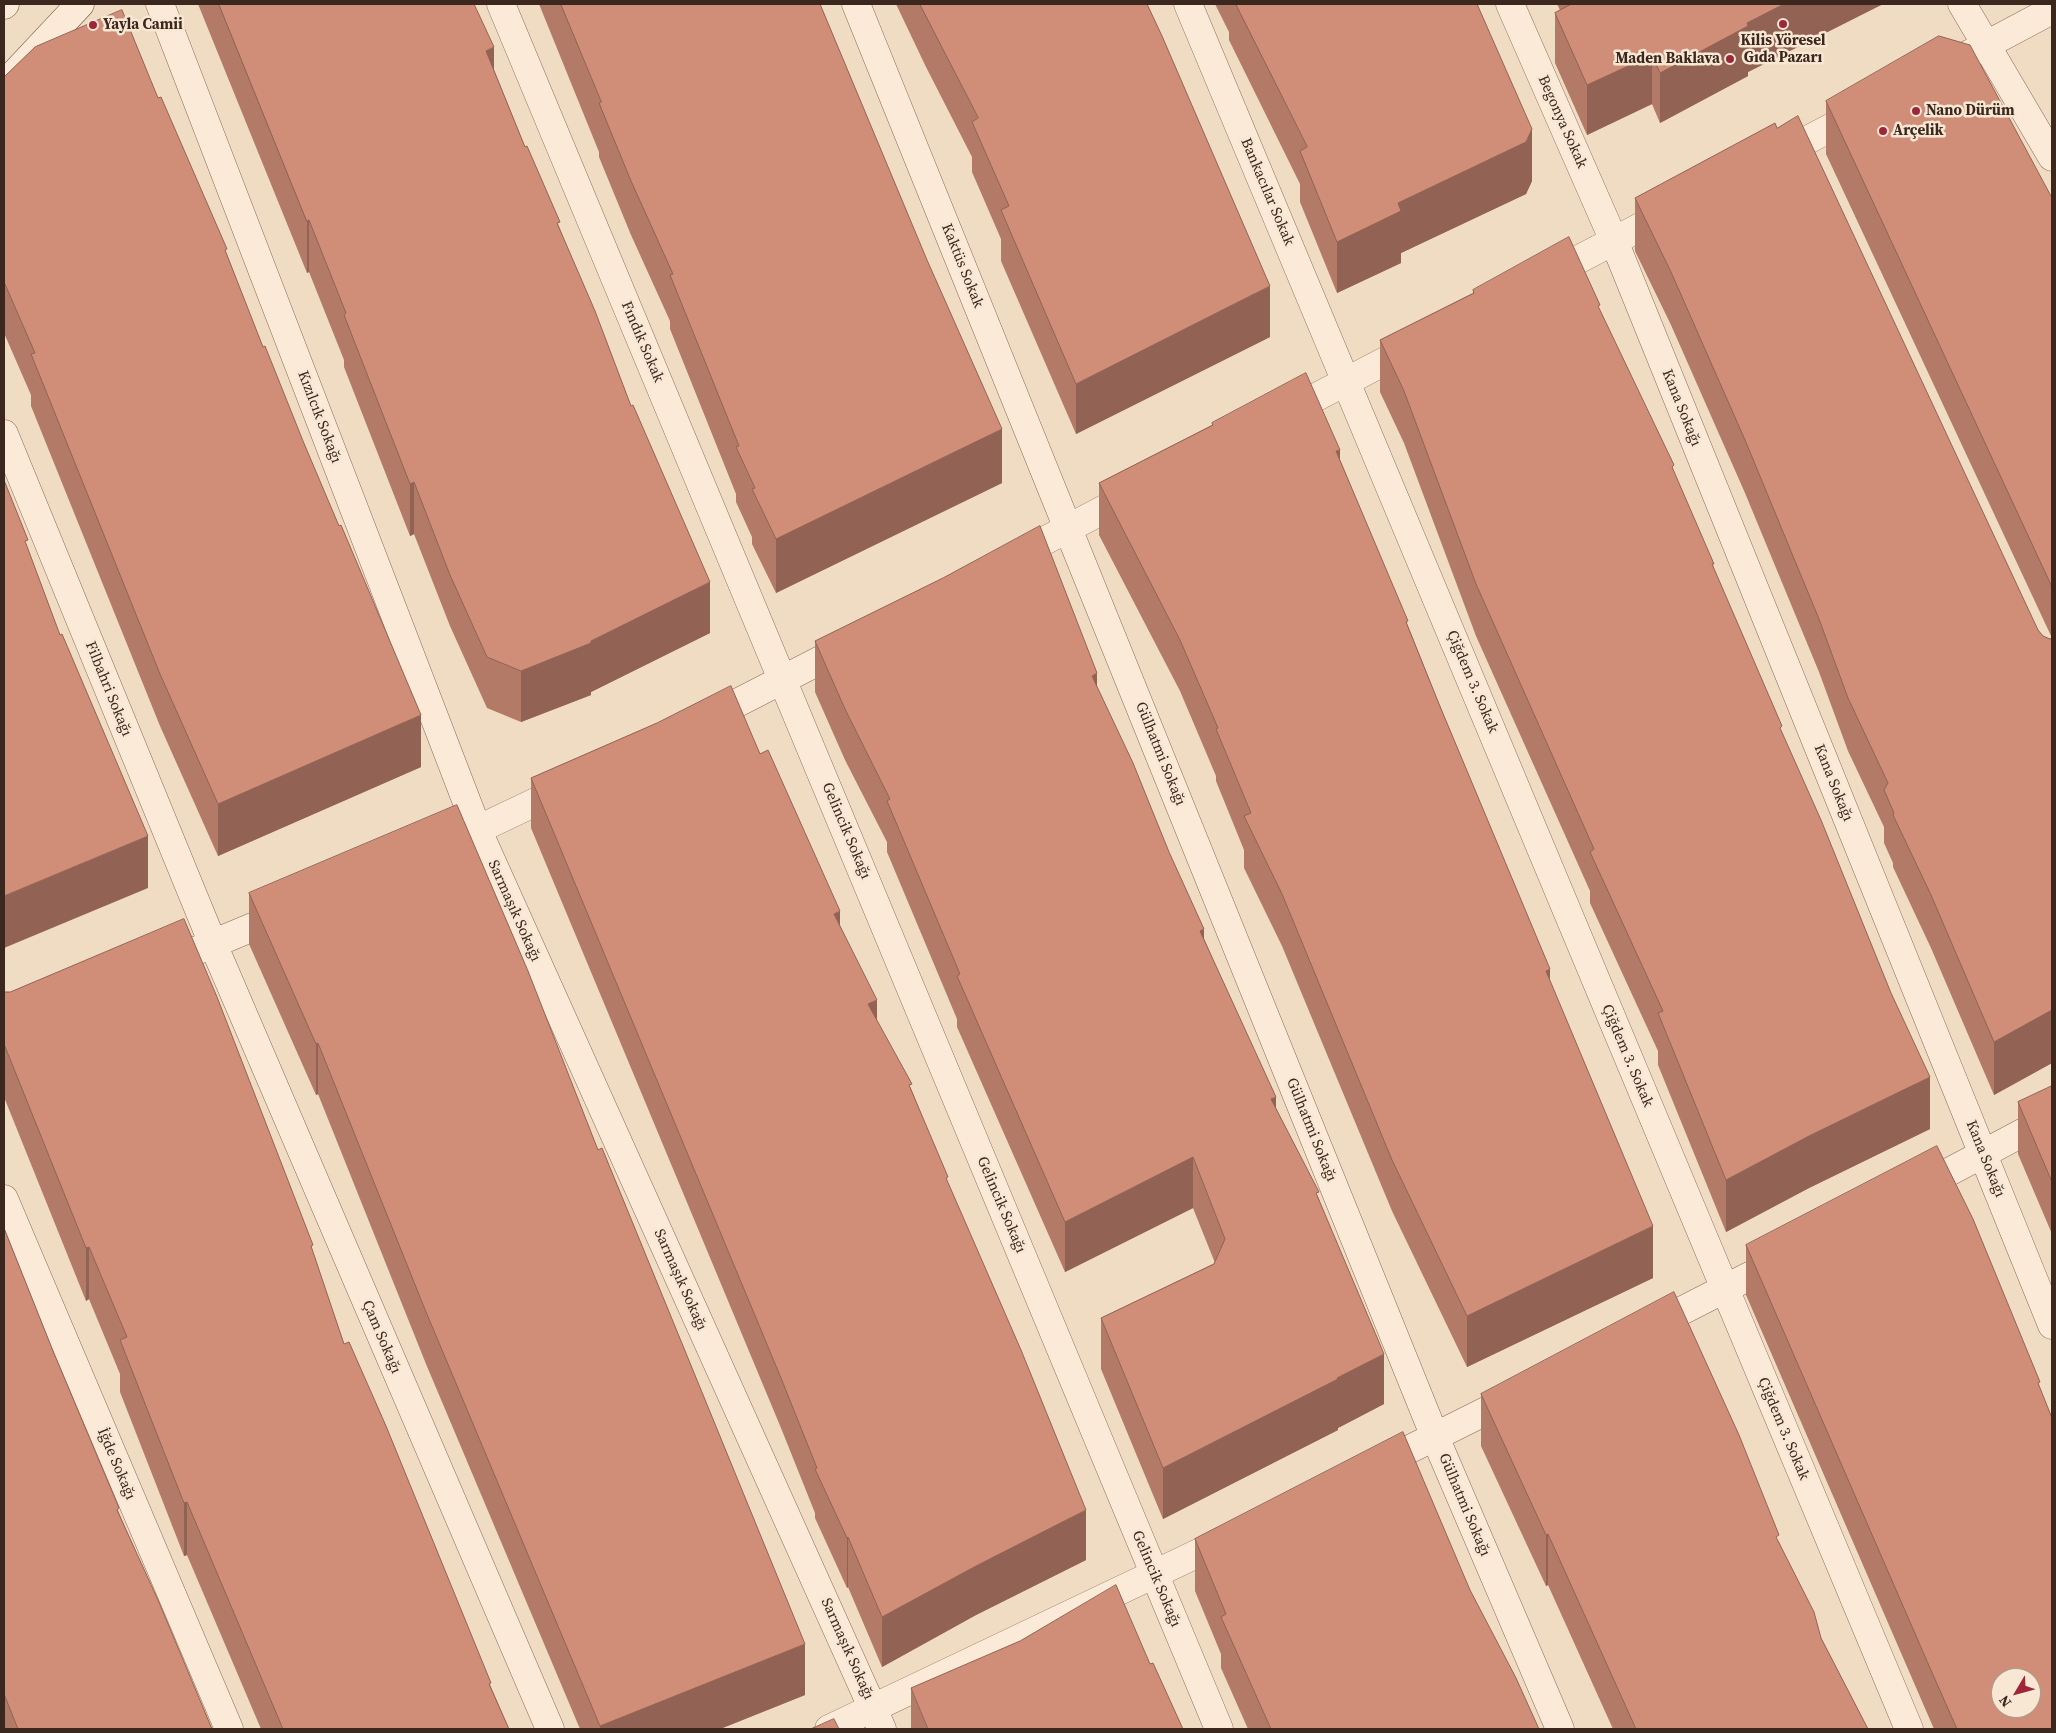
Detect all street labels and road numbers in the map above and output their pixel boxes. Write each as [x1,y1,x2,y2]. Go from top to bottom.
street label: Begonya Sokak [1533,73,1591,171]
street label: Bankacılar Sokak [1236,135,1298,249]
street label: Kaktüs Sokak [937,221,987,311]
street label: Fındık Sokak [617,299,667,385]
street label: Kana Sokağı [1657,367,1705,449]
street label: Kızılcık Sokağı [293,368,345,466]
street label: Çiğdem 3. Sokak [1442,628,1502,736]
street label: Filbahri Sokağı [81,639,135,739]
street label: Gülhatmi Sokağı [1131,700,1189,808]
street label: Kana Sokağı [1809,742,1857,824]
street label: Gelincik Sokağı [818,780,874,882]
street label: Sarmaşık Sokağı [484,858,544,964]
street label: Çiğdem 3. Sokak [1597,1002,1657,1110]
street label: Gülhatmi Sokağı [1282,1076,1340,1184]
street label: Kana Sokağı [1961,1118,2009,1200]
street label: Gelincik Sokağı [973,1154,1029,1256]
street label: Sarmaşık Sokağı [650,1227,710,1333]
street label: Çam Sokağı [358,1298,404,1376]
street label: Çiğdem 3. Sokak [1753,1375,1813,1483]
street label: İğde Sokağı [93,1425,139,1503]
street label: Gülhatmi Sokağı [1434,1451,1494,1559]
street label: Gelincik Sokağı [1128,1528,1184,1630]
street label: Sarmaşık Sokağı [817,1596,877,1702]

